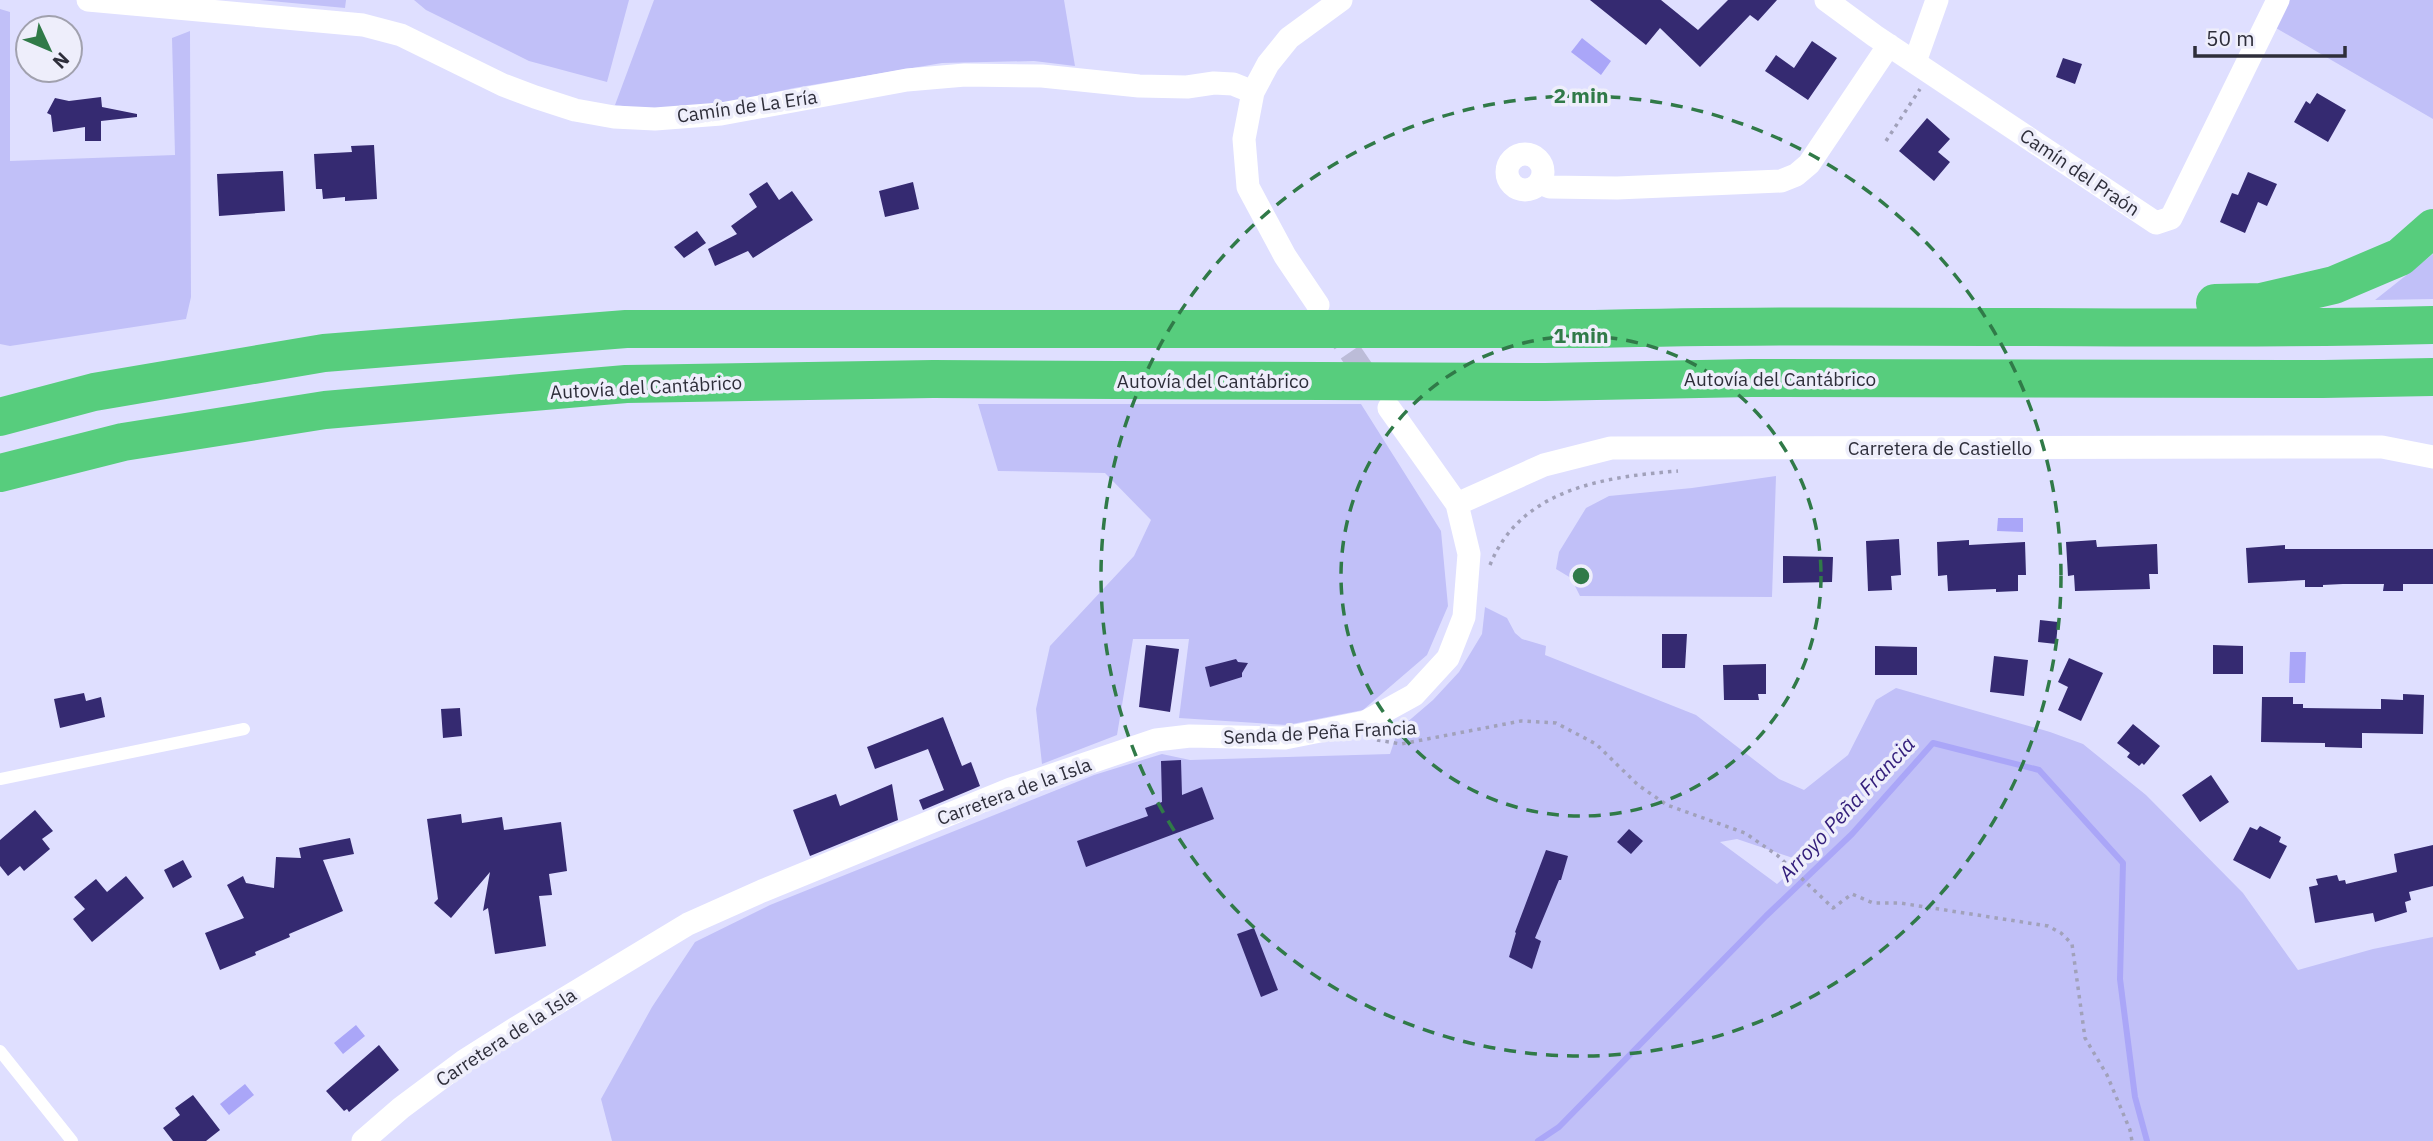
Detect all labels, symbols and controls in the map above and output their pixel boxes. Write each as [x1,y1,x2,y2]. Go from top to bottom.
north arrow [14,14,84,84]
scale bar [2195,14,2346,58]
text: 50 m [2206,24,2255,52]
text: N [48,48,75,74]
text: 2 min [1554,81,1608,109]
street label: Camín de La Ería [675,84,819,128]
street label: Camín del Praón [2015,123,2145,221]
text: 1 min [1554,321,1608,349]
street label: Autovía del Cantábrico [1684,367,1876,391]
street label: Autovía del Cantábrico [1117,369,1309,393]
street label: Autovía del Cantábrico [549,370,743,404]
street label: Carretera de Castiello [1848,436,2032,460]
centre of rings [1569,564,1593,588]
street label: Senda de Peña Francia [1223,715,1417,749]
water label: Arroyo Peña Francia [1771,730,1921,887]
street label: Carretera de la Isla [933,752,1095,830]
street label: Carretera de la Isla [431,983,581,1091]

